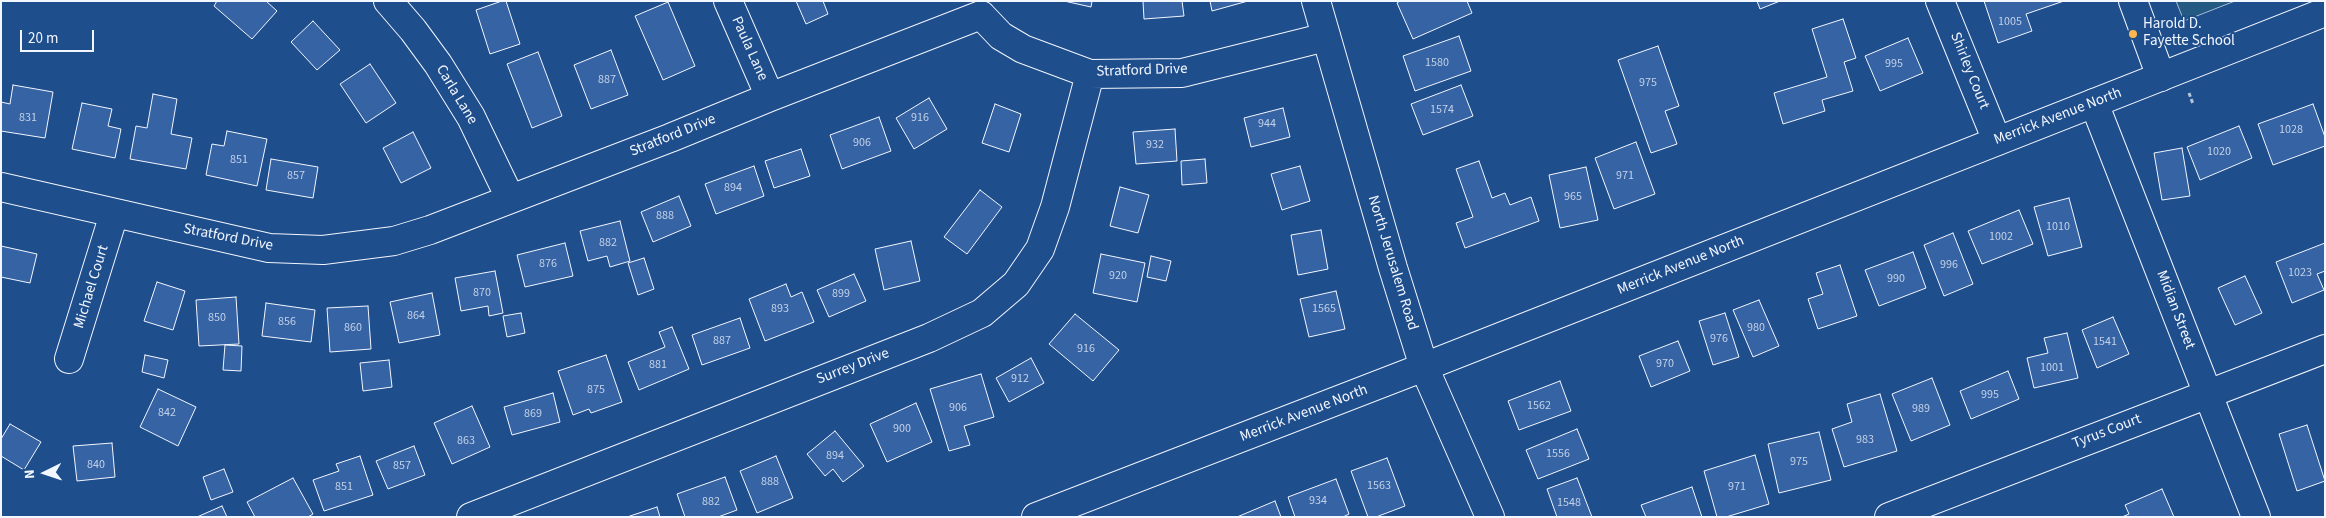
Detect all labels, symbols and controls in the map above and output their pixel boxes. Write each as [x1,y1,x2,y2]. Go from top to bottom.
street label: Paula Lane [727,14,771,84]
house number: 1005 [1998,15,2022,29]
place label: Harold D. Fayette School [2143,16,2235,51]
scale bar [22,20,96,52]
text: 20 m [28,28,58,49]
marker: Harold D. Fayette School [2127,28,2139,40]
street label: Shirley Court [1945,30,1993,112]
house number: 1580 [1425,56,1449,70]
house number: 995 [1885,57,1903,71]
street label: Stratford Drive [1096,60,1188,82]
street label: Carla Lane [431,62,481,128]
house number: 887 [598,73,616,87]
house number: 975 [1639,76,1657,90]
street label: Merrick Avenue North [1992,84,2124,150]
house number: 1574 [1430,103,1454,117]
house number: 831 [19,111,37,125]
street label: Stratford Drive [627,111,719,161]
house number: 916 [911,111,929,125]
house number: 944 [1258,117,1276,131]
house number: 1028 [2279,123,2303,137]
house number: 906 [853,136,871,150]
house number: 932 [1146,138,1164,152]
house number: 1020 [2207,145,2231,159]
house number: 851 [230,153,248,167]
house number: 857 [287,169,305,183]
house number: 971 [1616,169,1634,183]
house number: 894 [724,181,742,195]
house number: 965 [1564,190,1582,204]
street label: North Jerusalem Road [1363,193,1421,333]
house number: 888 [656,209,674,223]
street label: Stratford Drive [182,220,274,256]
house number: 1010 [2046,220,2070,234]
house number: 1002 [1989,230,2013,244]
street label: Merrick Avenue North [1615,232,1747,300]
house number: 882 [599,236,617,250]
street label: Michael Court [71,243,113,331]
house number: 876 [539,257,557,271]
house number: 996 [1940,258,1958,272]
house number: 1023 [2288,266,2312,280]
street label: Midian Street [2152,268,2198,352]
house number: 920 [1109,269,1127,283]
house number: 990 [1887,272,1905,286]
house number: 870 [473,286,491,300]
house number: 899 [832,287,850,301]
house number: 893 [771,302,789,316]
house number: 1565 [1312,302,1336,316]
house number: 864 [407,309,425,323]
house number: 850 [208,311,226,325]
house number: 856 [278,315,296,329]
house number: 860 [344,321,362,335]
house number: 980 [1747,321,1765,335]
house number: 976 [1710,332,1728,346]
house number: 887 [713,334,731,348]
house number: 1541 [2093,335,2117,349]
house number: 916 [1077,342,1095,356]
street label: Surrey Drive [814,345,892,389]
house number: 970 [1656,357,1674,371]
house number: 881 [649,358,667,372]
house number: 1001 [2040,361,2064,375]
house number: 912 [1011,372,1029,386]
street label: Merrick Avenue North [1238,381,1370,447]
house number: 875 [587,383,605,397]
house number: 995 [1981,388,1999,402]
house number: 1562 [1527,399,1551,413]
house number: 906 [949,401,967,415]
house number: 989 [1912,402,1930,416]
house number: 842 [158,406,176,420]
house number: 869 [524,407,542,421]
street label: Tyrus Court [2070,411,2144,453]
house number: 900 [893,422,911,436]
house number: 983 [1856,433,1874,447]
house number: 863 [457,434,475,448]
house number: 1556 [1546,447,1570,461]
north arrow [20,448,70,498]
house number: 894 [826,449,844,463]
house number: 975 [1790,455,1808,469]
house number: 840 [87,458,105,472]
house number: 857 [393,459,411,473]
text: N [20,469,40,479]
house number: 888 [761,475,779,489]
house number: 1563 [1367,479,1391,493]
house number: 851 [335,480,353,494]
house number: 971 [1728,480,1746,494]
house number: 934 [1309,494,1327,508]
house number: 882 [702,495,720,509]
house number: 1548 [1557,496,1581,510]

